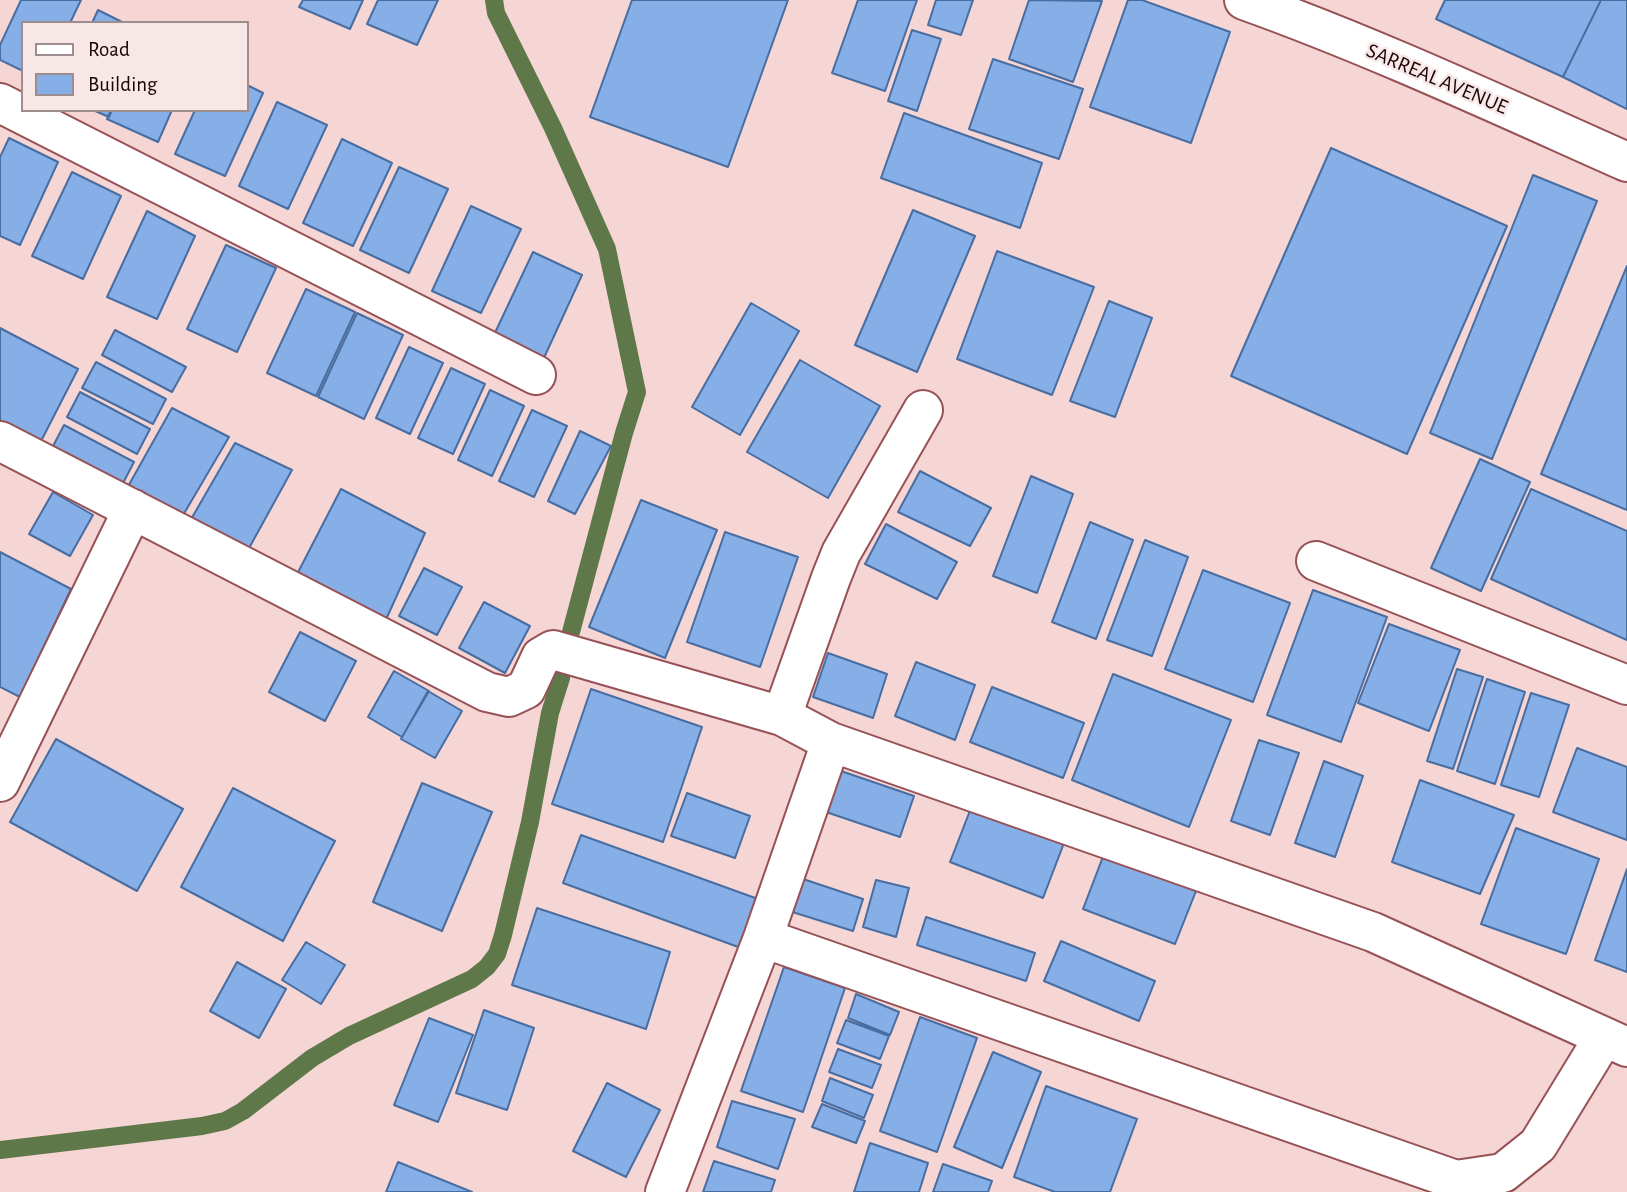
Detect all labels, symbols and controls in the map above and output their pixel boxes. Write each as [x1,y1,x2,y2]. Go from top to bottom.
legend [21,21,248,112]
street label: SARREAL AVENUE [1363,38,1511,120]
text: Road [88,39,130,60]
text: Building [88,74,157,95]

